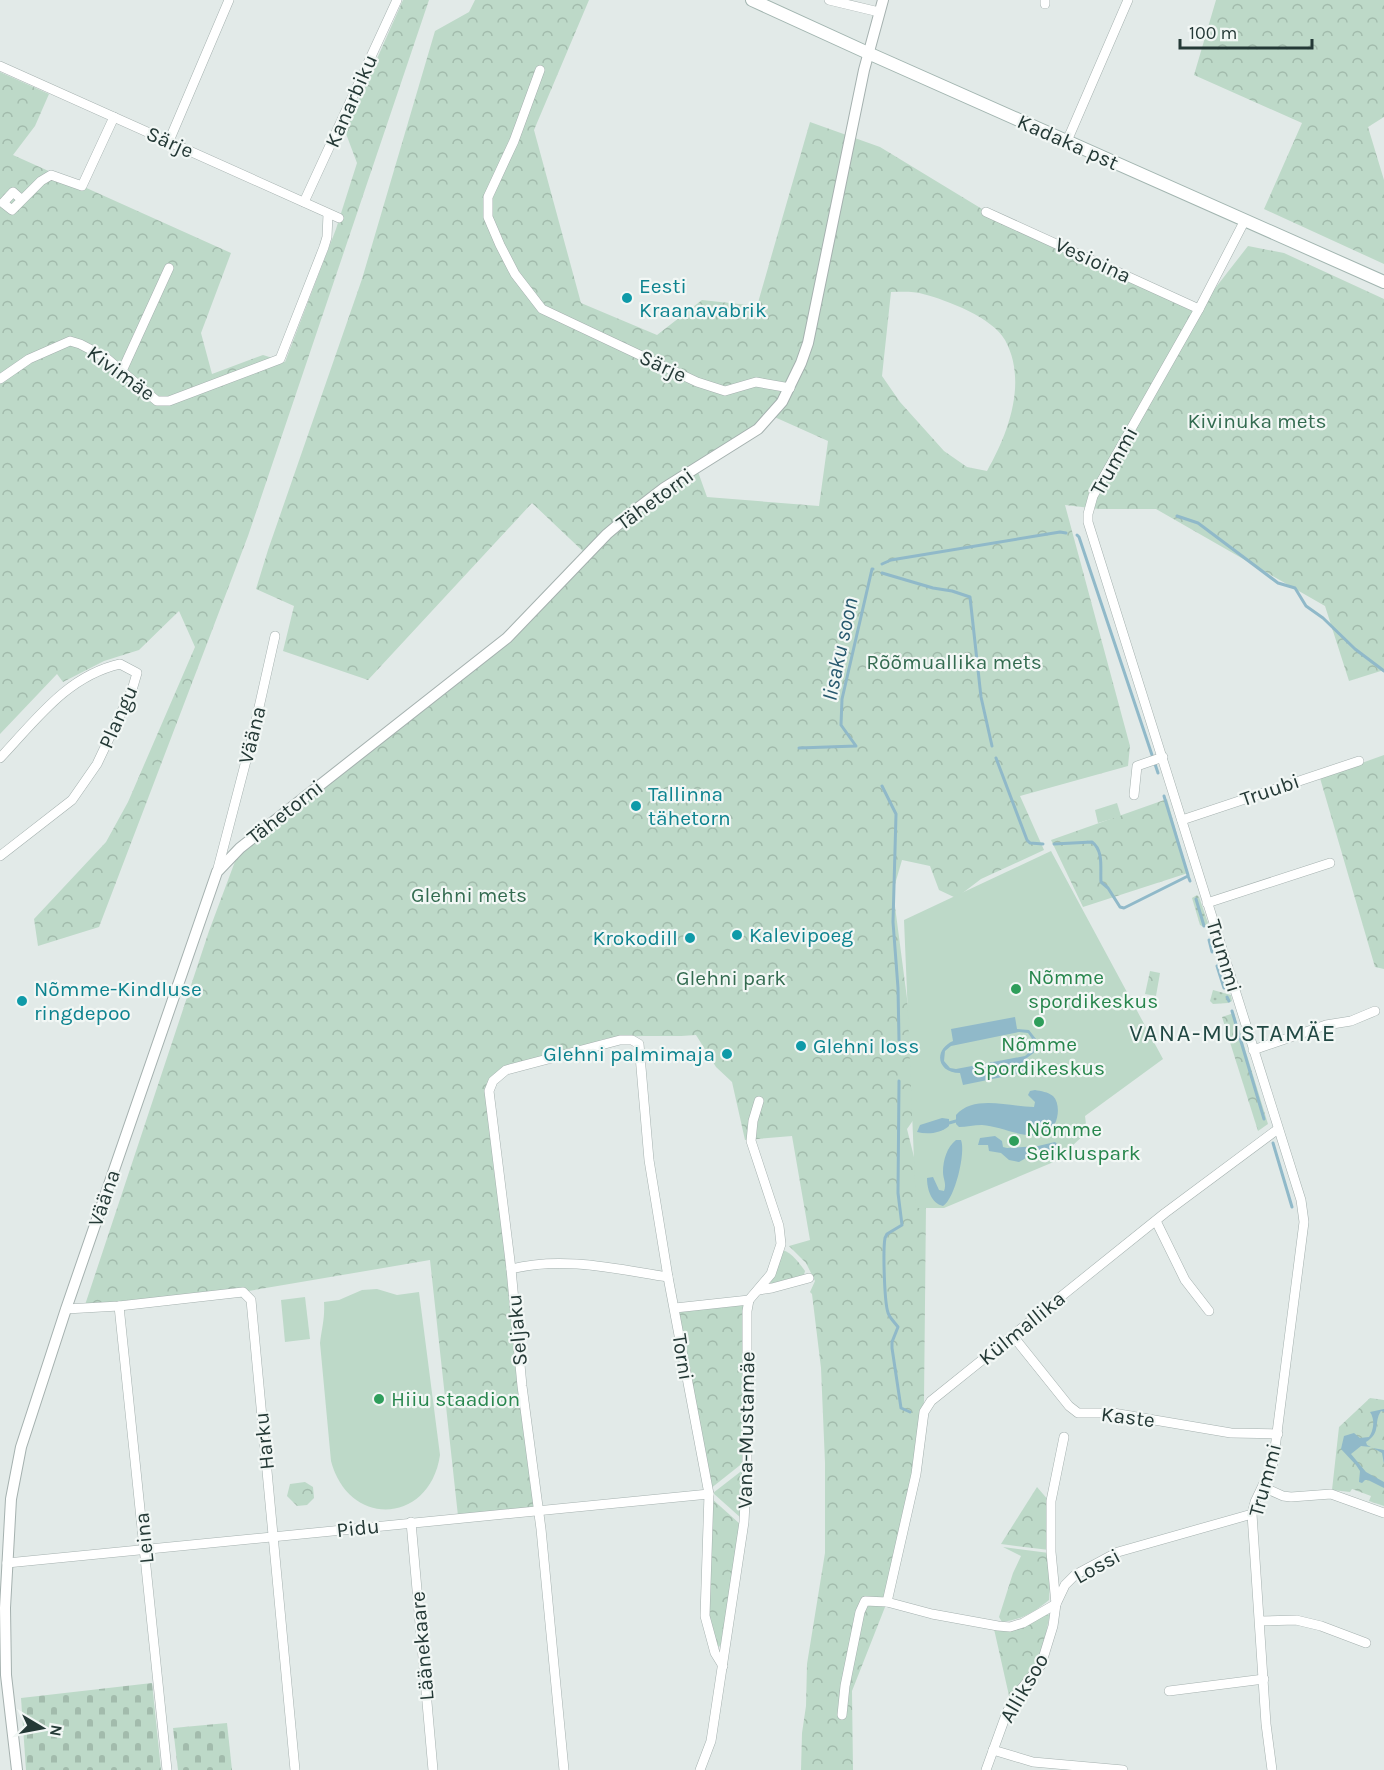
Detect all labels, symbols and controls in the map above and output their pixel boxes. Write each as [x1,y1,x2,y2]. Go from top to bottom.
scale bar [1180,12,1312,50]
text: 100 m [1189,22,1237,44]
street label: Kanarbiku [320,51,382,151]
street label: Kadaka pst [1014,109,1122,175]
street label: Särje [143,121,197,163]
street label: Vesioina [1051,232,1135,288]
place label: Eesti Kraanavabrik [639,274,767,322]
marker: Eesti Kraanavabrik [620,291,634,305]
street label: Kivimäe [82,340,160,406]
street label: Särje [636,345,690,387]
park label: Kivinuka mets [1188,409,1326,433]
street label: Trummi [1085,422,1143,500]
street label: Tähetorni [612,463,698,535]
water label: Iisaku soon [816,595,864,703]
park label: Rõõmuallika mets [866,650,1042,674]
street label: Plangu [94,682,142,752]
street label: Vääna [233,704,271,766]
street label: Truubi [1237,769,1303,811]
street label: Tähetorni [242,775,328,849]
place label: Tallinna tähetorn [648,782,731,830]
marker: Tallinna tähetorn [629,799,643,813]
park label: Glehni mets [411,883,527,907]
street label: Trummi [1202,917,1246,995]
place label: Kalevipoeg [749,923,853,947]
place label: Krokodill [592,926,678,950]
marker: Kalevipoeg [730,928,744,942]
marker: Krokodill [683,931,697,945]
place label: Nõmme spordikeskus [1028,965,1158,1013]
park label: Glehni park [676,966,786,990]
place label: Nõmme-Kindluse ringdepoo [34,977,202,1025]
marker: Nõmme spordikeskus [1009,982,1023,996]
marker: Nõmme-Kindluse ringdepoo [15,994,29,1008]
marker: Nõmme Spordikeskus [1032,1015,1046,1029]
district label: VANA-MUSTAMÄE [1129,1019,1337,1047]
place label: Nõmme Spordikeskus [973,1032,1105,1080]
place label: Glehni loss [813,1034,919,1058]
marker: Glehni loss [794,1039,808,1053]
place label: Glehni palmimaja [543,1042,715,1066]
marker: Glehni palmimaja [720,1047,734,1061]
place label: Nõmme Seikluspark [1026,1117,1141,1165]
marker: Nõmme Seikluspark [1007,1134,1021,1148]
street label: Vääna [83,1166,125,1230]
street label: Külmallika [974,1286,1070,1370]
street label: Seljaku [502,1293,532,1367]
street label: Torni [667,1332,699,1382]
street label: Vana-Mustamäe [733,1351,759,1509]
place label: Hiiu staadion [391,1387,520,1411]
marker: Hiiu staadion [372,1392,386,1406]
street label: Kaste [1100,1402,1156,1432]
street label: Harku [249,1411,279,1471]
street label: Trummi [1244,1441,1286,1519]
street label: Leina [129,1511,159,1565]
street label: Pidu [335,1514,381,1542]
street label: Lossi [1069,1543,1125,1589]
street label: Läänekaare [405,1590,439,1702]
street label: Alliksoo [995,1649,1053,1727]
north arrow [12,1698,72,1758]
text: N [46,1723,67,1738]

